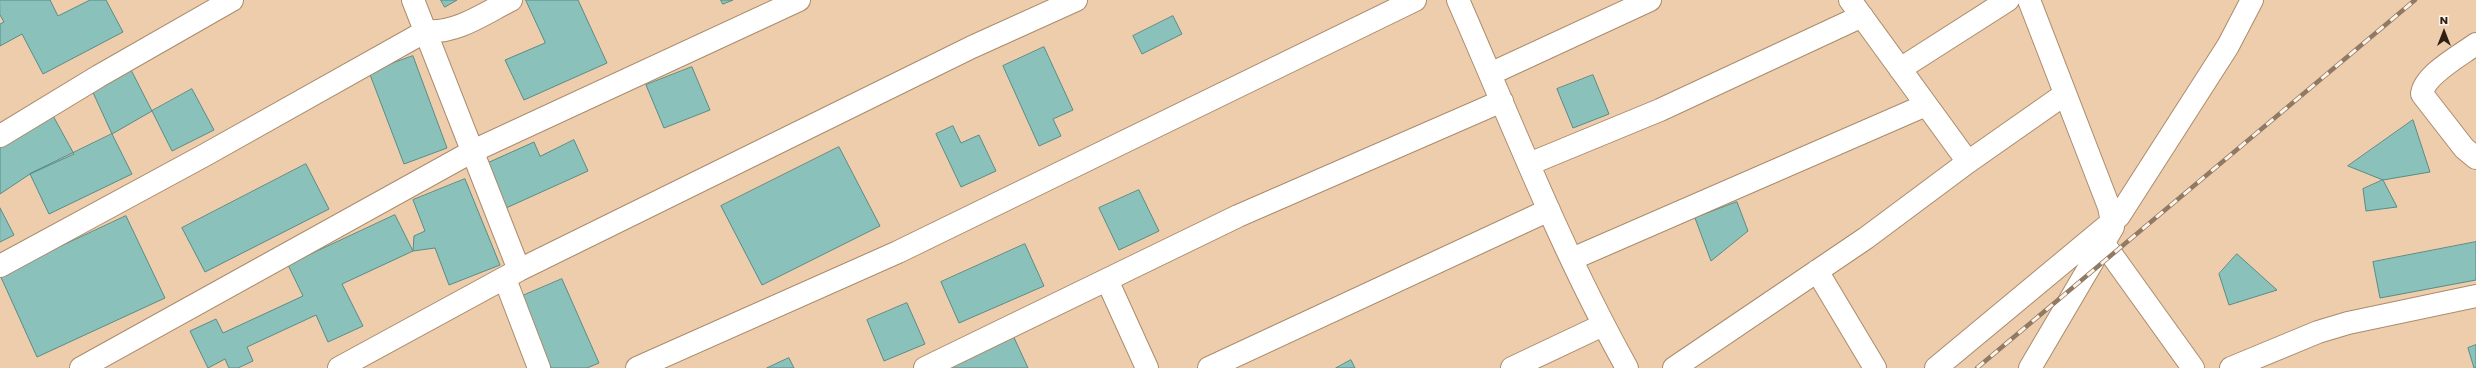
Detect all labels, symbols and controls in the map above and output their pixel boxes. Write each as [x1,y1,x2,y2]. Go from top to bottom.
north arrow [2424,12,2464,52]
text: N [2440,12,2448,28]

